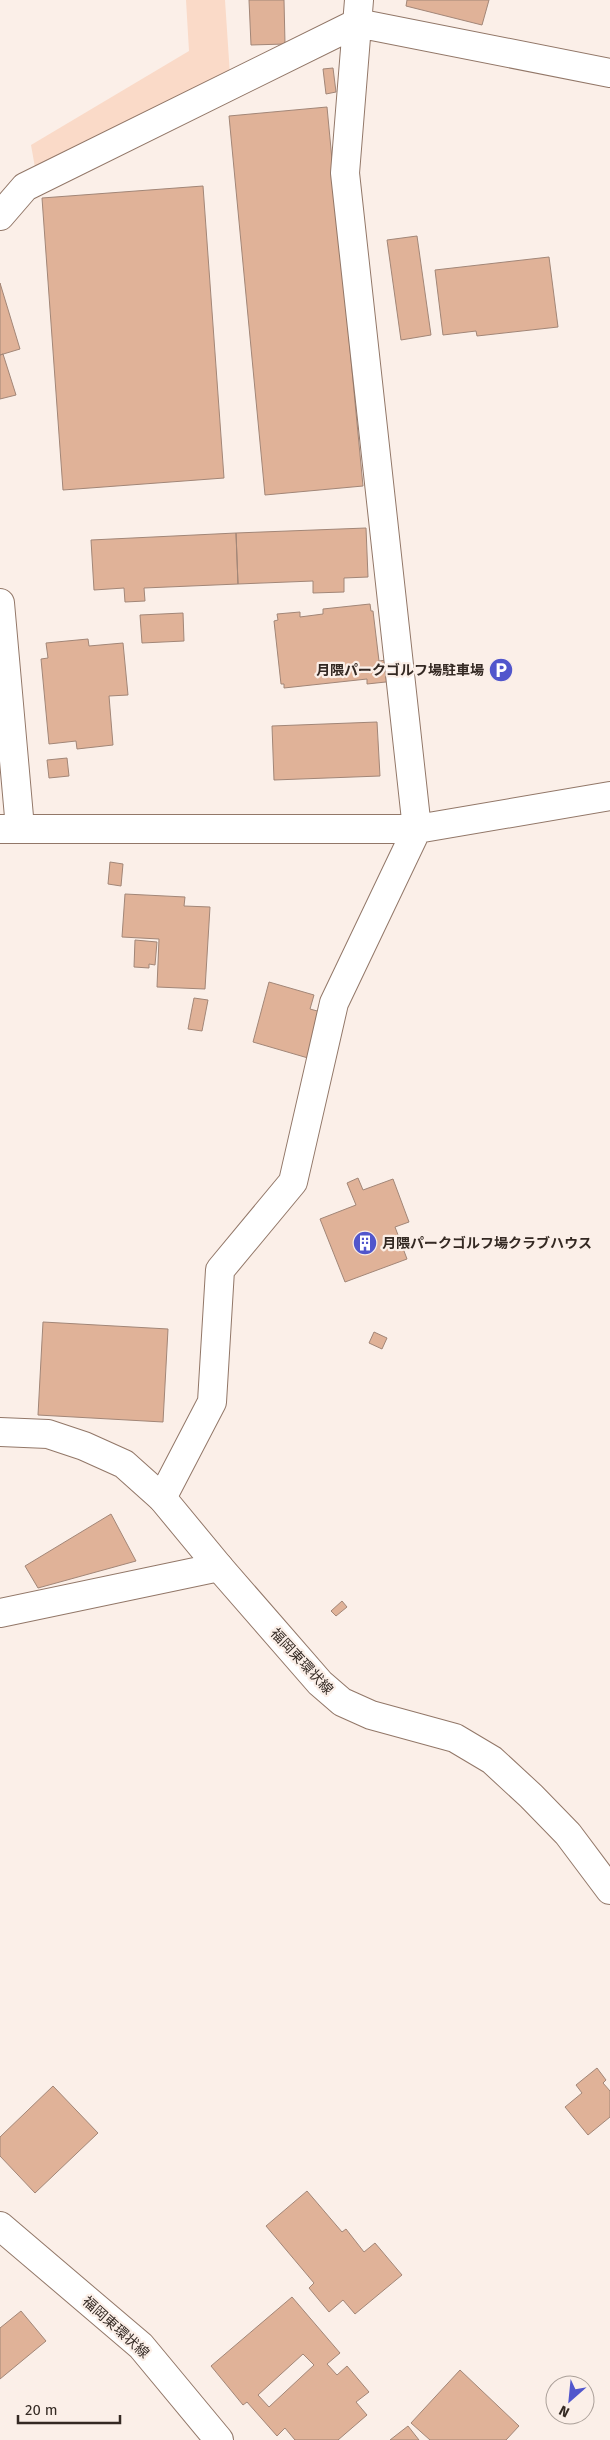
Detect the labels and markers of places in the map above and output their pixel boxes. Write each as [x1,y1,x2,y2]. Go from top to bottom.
parking icon: 月隈パークゴルフ場駐車場 [488,657,514,683]
place label: 月隈パークゴルフ場駐車場 [316,662,484,679]
building icon: 月隈パークゴルフ場クラブハウス [352,1230,378,1256]
place label: 月隈パークゴルフ場クラブハウス [382,1235,592,1252]

